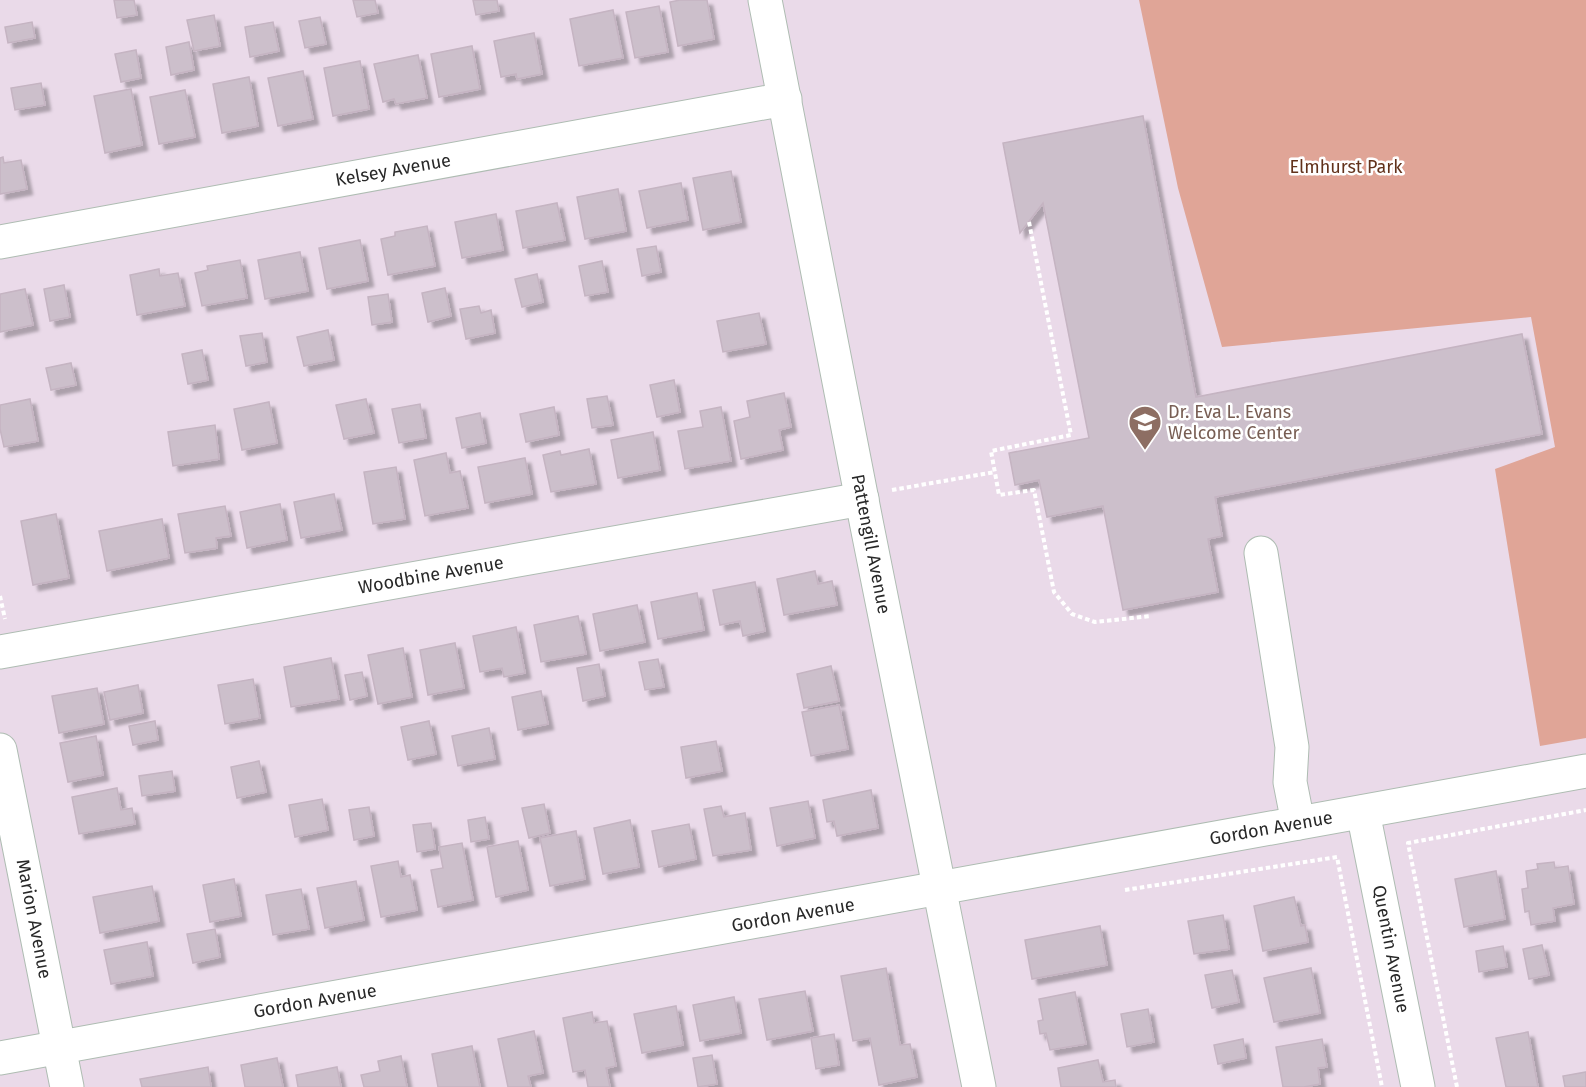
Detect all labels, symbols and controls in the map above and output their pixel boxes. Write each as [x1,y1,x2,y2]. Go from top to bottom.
street label: Kelsey Avenue [334,149,452,191]
park label: Elmhurst Park [1289,156,1403,178]
place label: Dr. Eva L. Evans Welcome Center [1168,401,1300,444]
school or university icon: Dr. Eva L. Evans Welcome Center [1127,404,1163,451]
street label: Pattengill Avenue [847,472,895,616]
street label: Woodbine Avenue [357,551,505,599]
street label: Gordon Avenue [1208,806,1334,850]
street label: Marion Avenue [12,857,56,981]
street label: Quentin Avenue [1368,883,1414,1015]
street label: Gordon Avenue [730,893,856,937]
street label: Gordon Avenue [252,979,378,1023]

